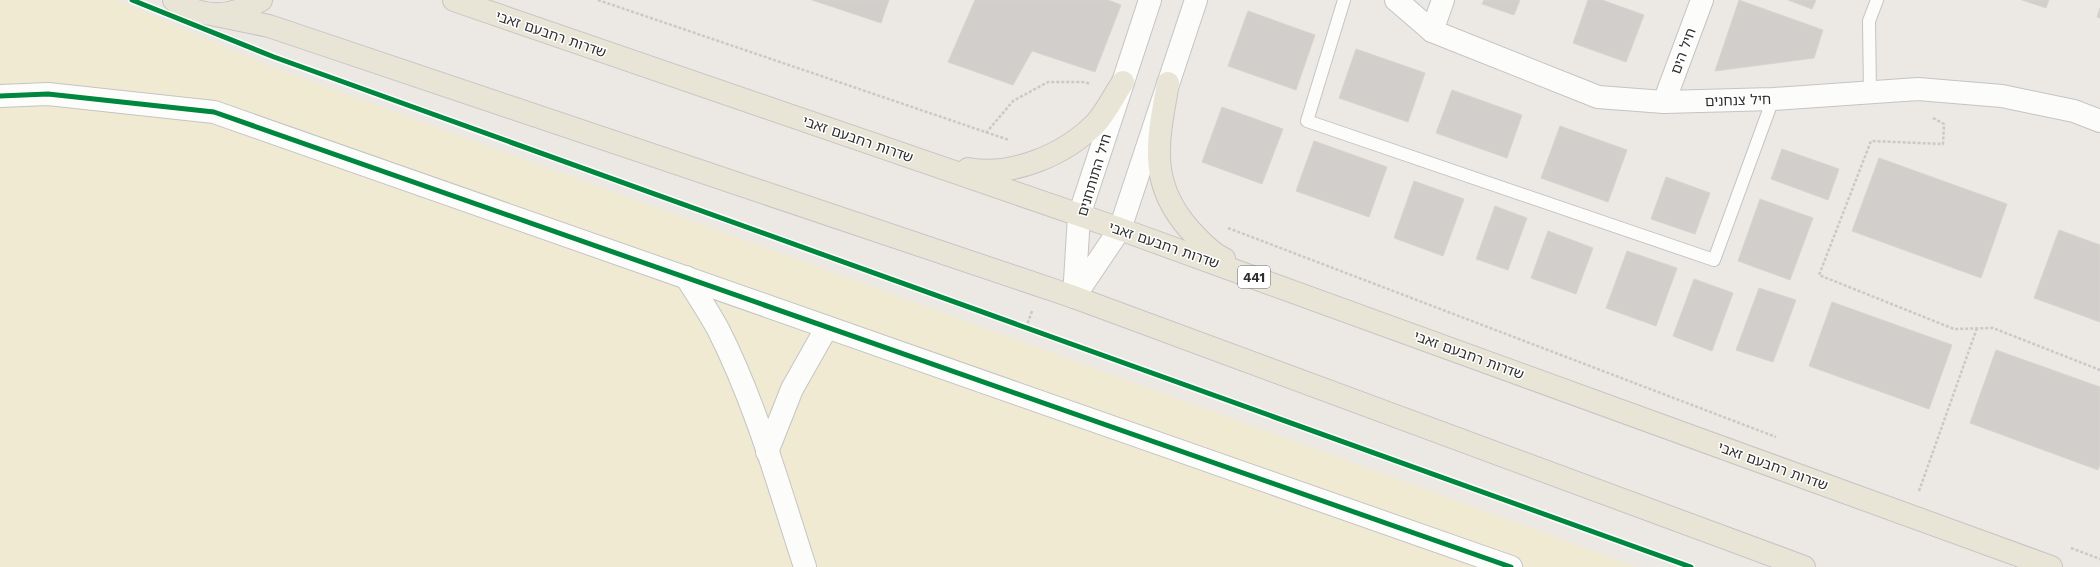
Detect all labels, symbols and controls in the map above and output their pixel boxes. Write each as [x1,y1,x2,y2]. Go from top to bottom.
street label: שדרות רחבעם זאבי [494,8,608,60]
street label: חיל הים [1667,26,1699,76]
street label: חיל צנחנים [1705,91,1771,109]
street label: שדרות רחבעם זאבי [801,113,915,165]
street label: חיל התותחנים [1074,132,1114,218]
street label: שדרות רחבעם זאבי [1107,219,1221,271]
road number: 441 [1238,266,1270,288]
street label: שדרות רחבעם זאבי [1412,328,1526,382]
street label: שדרות רחבעם זאבי [1716,439,1830,493]

